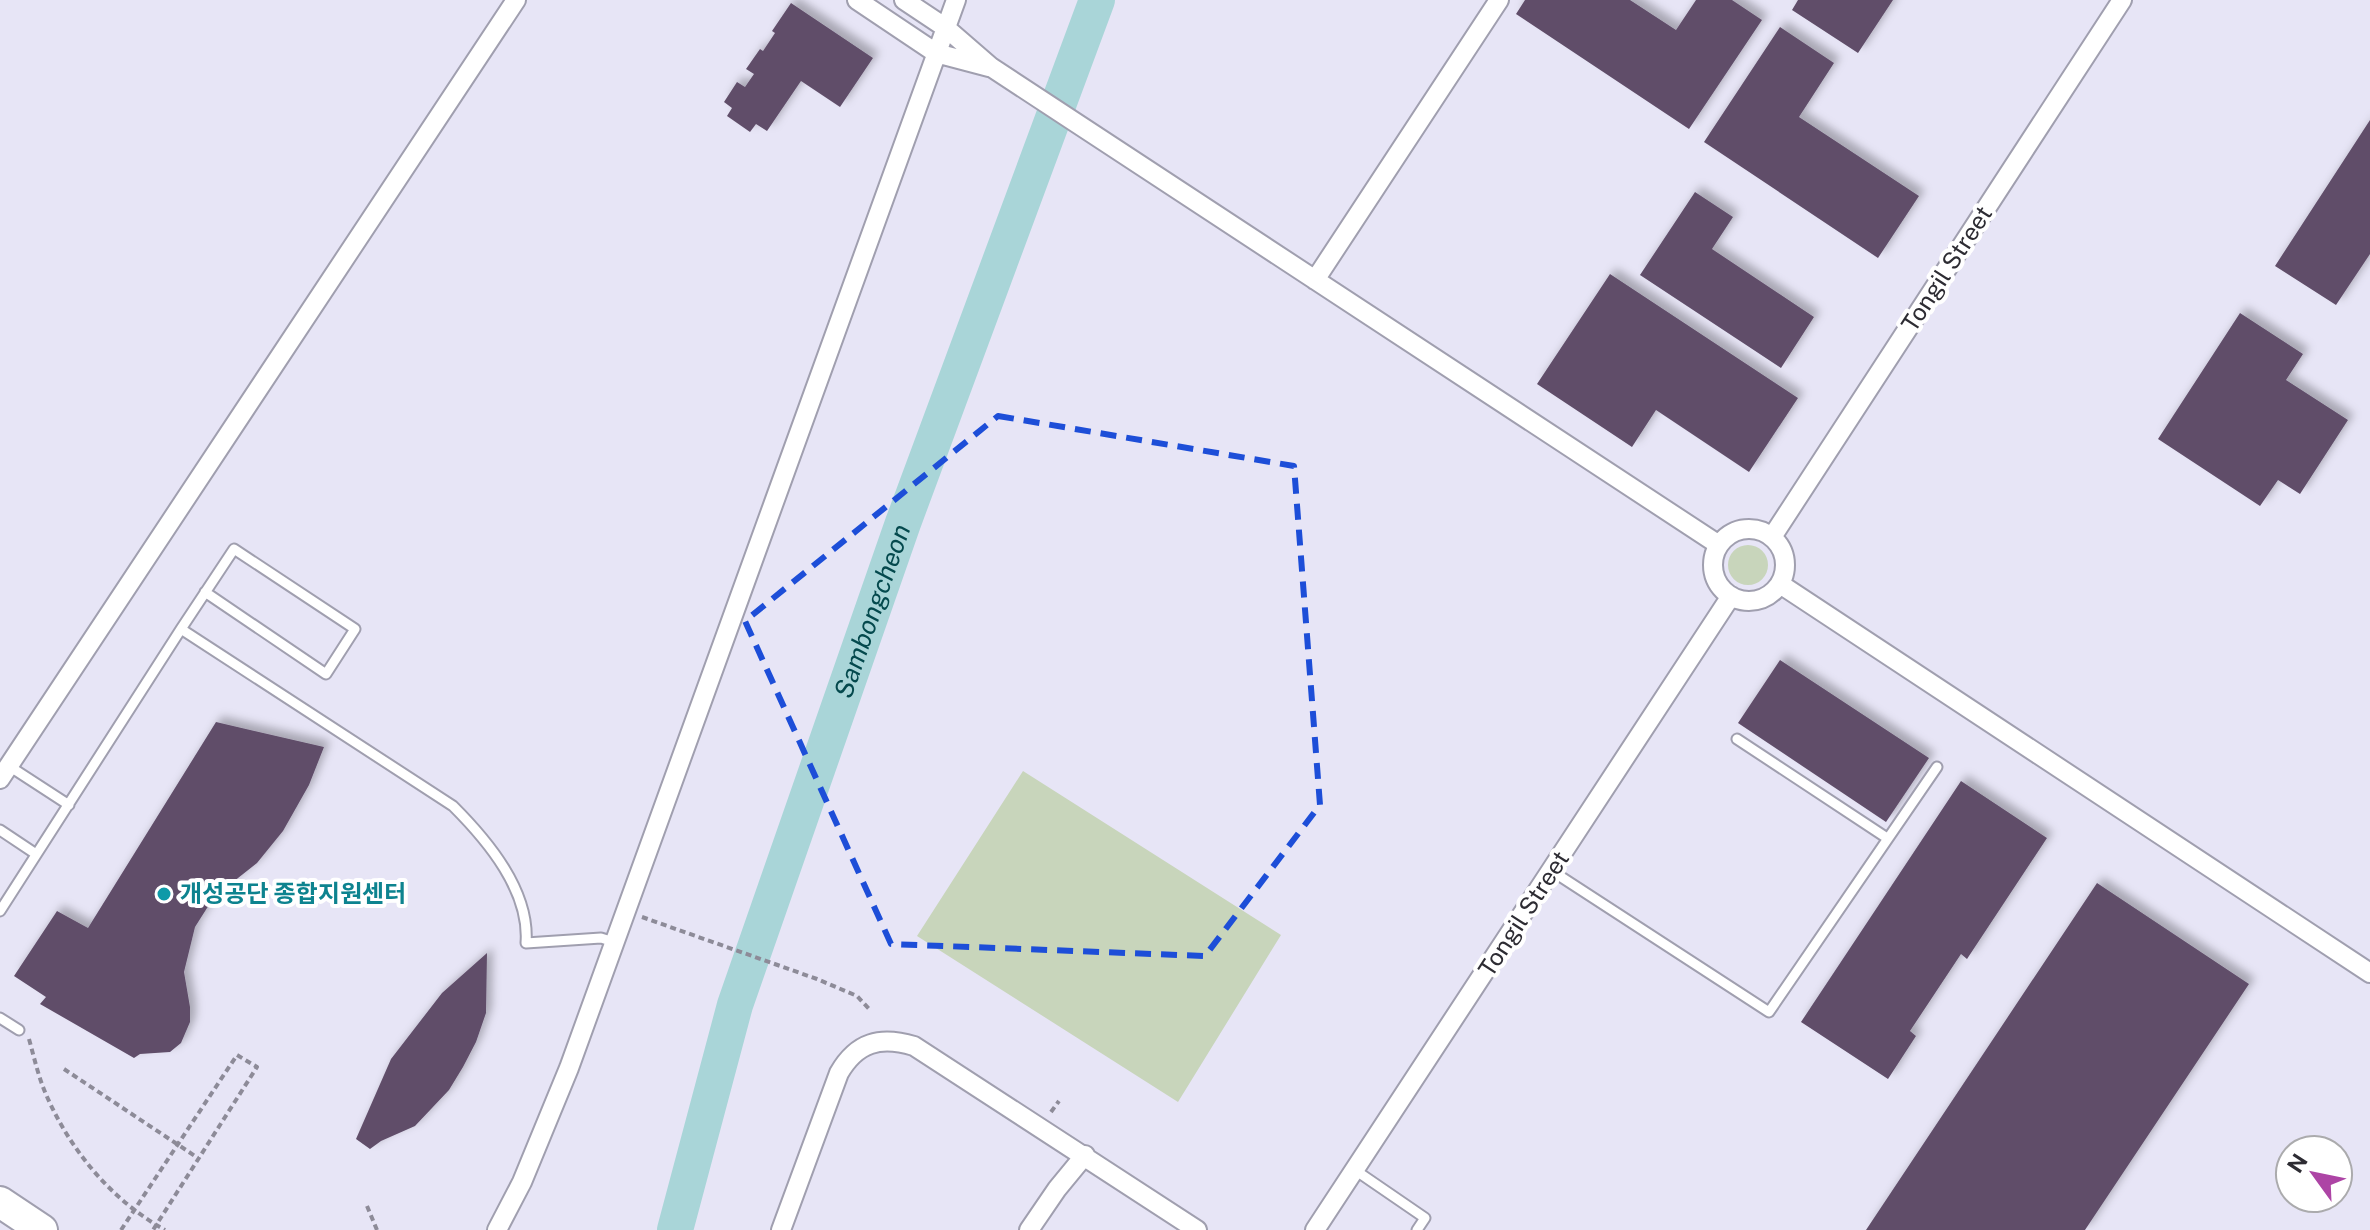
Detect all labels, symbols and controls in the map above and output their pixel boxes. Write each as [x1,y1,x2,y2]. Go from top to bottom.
street label: Tongil Street [1895,200,1997,337]
water label: Sambongcheon [827,520,916,702]
street label: Tongil Street [1472,845,1574,982]
place label: 개성공단 종합지원센터 [180,879,406,907]
marker: 개성공단 종합지원센터 [155,885,173,903]
north arrow [2274,1134,2354,1214]
text: N [2282,1149,2313,1177]

